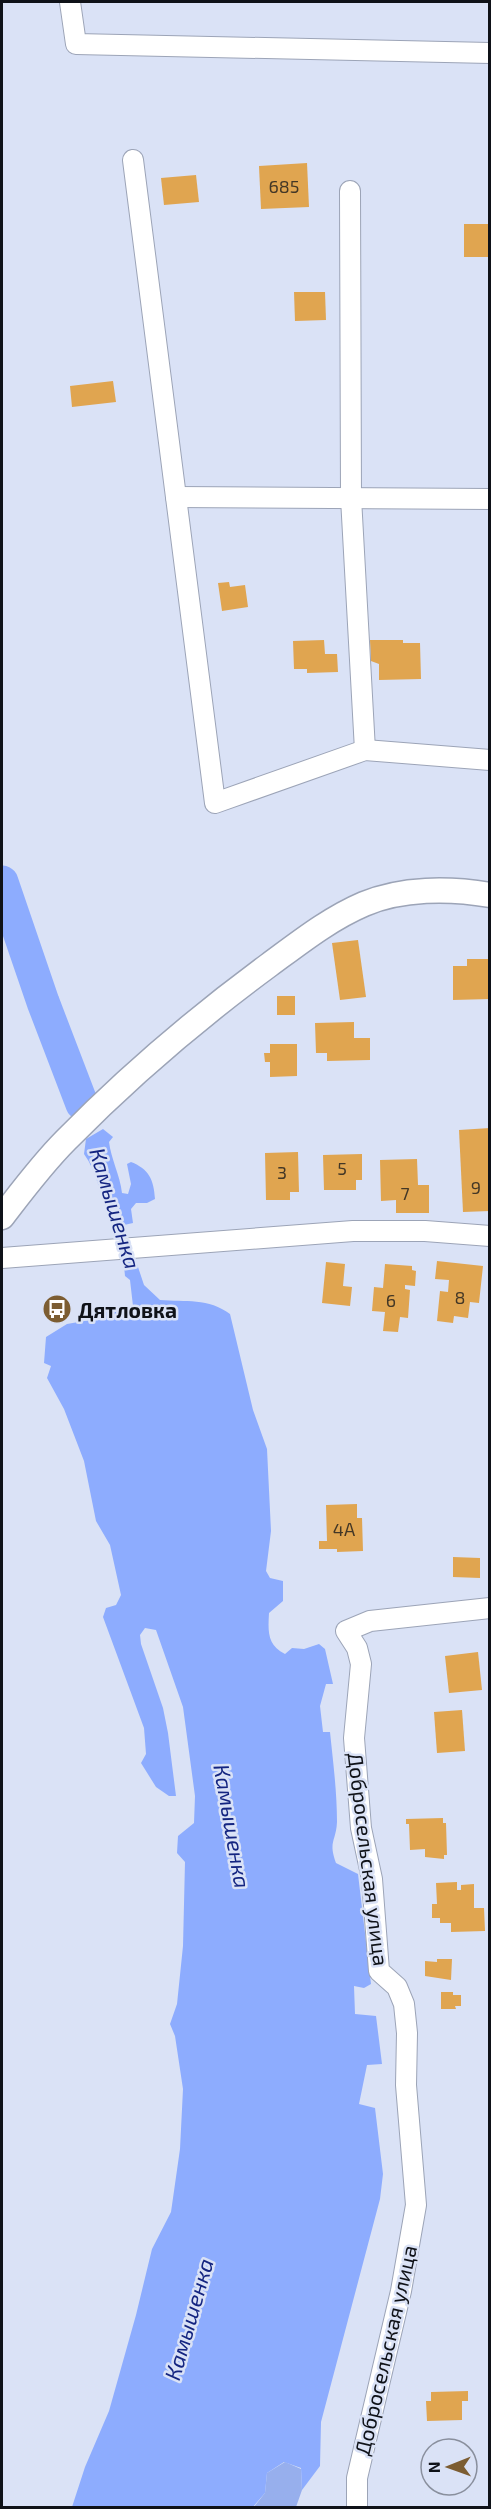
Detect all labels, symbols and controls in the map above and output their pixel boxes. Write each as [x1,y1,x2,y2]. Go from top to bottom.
house number: 685 [269,175,299,197]
water label: Камышенка [85,1144,147,1272]
house number: 5 [337,1157,347,1179]
house number: 3 [277,1161,287,1183]
house number: 9 [471,1176,481,1198]
house number: 7 [400,1182,410,1204]
house number: 8 [455,1286,465,1308]
house number: 6 [386,1289,396,1311]
bus stop icon: Дятловка [41,1293,73,1325]
place label: Дятловка [78,1297,177,1322]
house number: 4А [333,1518,356,1540]
street label: Добросельская улица [343,1751,395,1967]
water label: Камышенка [209,1762,257,1890]
street label: Добросельская улица [349,2242,422,2458]
water label: Камышенка [158,2255,218,2383]
north arrow [419,2437,479,2497]
text: N [424,2461,443,2473]

